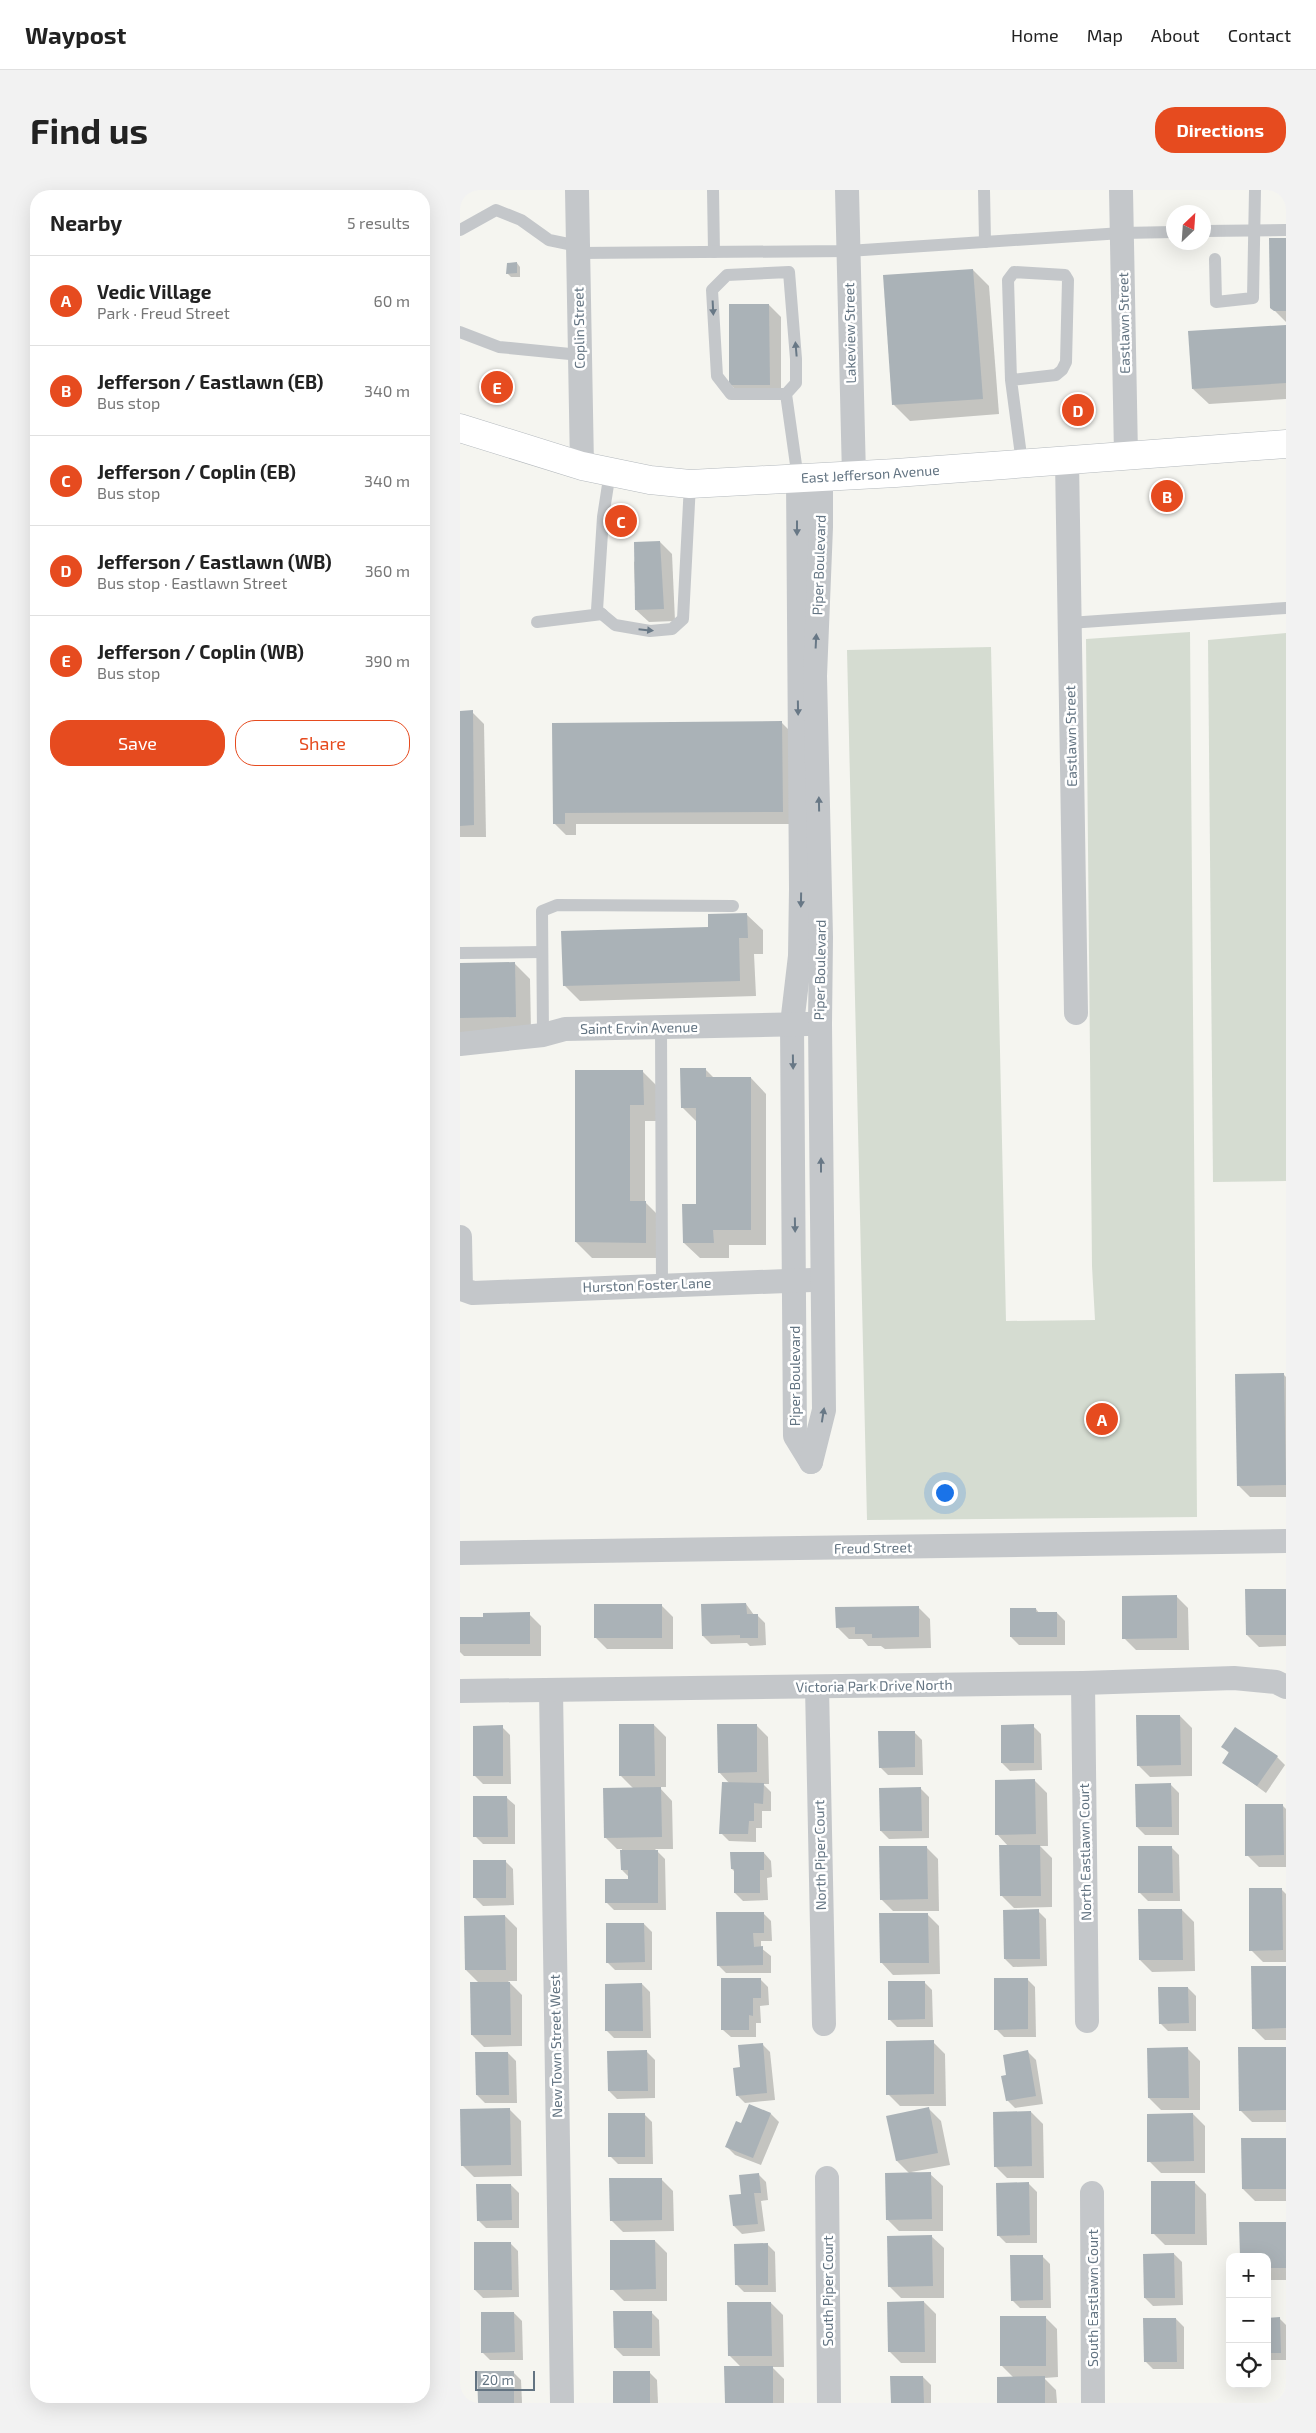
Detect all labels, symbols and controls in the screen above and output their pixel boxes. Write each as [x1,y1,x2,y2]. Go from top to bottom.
text: Waypost [25,20,126,49]
text: Home [1011,24,1059,46]
text: Map [1087,24,1123,46]
text: About [1151,24,1200,46]
text: Contact [1228,24,1291,46]
button: Directions [1155,107,1286,153]
text: Find us [30,109,148,151]
north arrow [1166,205,1211,250]
text: Nearby [50,210,122,235]
text: 5 results [347,213,410,232]
street label: Eastlawn Street [1114,272,1133,374]
text: Vedic Village [97,280,211,303]
street label: Lakeview Street [840,282,859,384]
street label: Coplin Street [569,287,588,369]
text: A [61,291,71,310]
text: 60 m [374,291,410,310]
one-way arrow [709,301,717,317]
text: Park · Freud Street [97,303,230,322]
one-way arrow [791,341,799,357]
pin: E [481,368,513,406]
text: Jefferson / Eastlawn (EB) [97,370,324,393]
text: B [61,381,71,400]
text: 340 m [364,381,410,400]
pin: D [1062,391,1094,429]
text: Bus stop [97,393,160,412]
text: Jefferson / Coplin (EB) [97,460,296,483]
street label: East Jefferson Avenue [800,461,940,486]
text: C [61,471,71,490]
text: 340 m [364,471,410,490]
pin: B [1151,477,1183,515]
text: Bus stop [97,483,160,502]
pin: C [605,502,637,540]
street label: Piper Boulevard [808,514,829,616]
one-way arrow [793,520,801,536]
text: Jefferson / Eastlawn (WB) [97,550,332,573]
text: D [61,561,71,580]
text: 360 m [365,561,410,580]
text: Bus stop · Eastlawn Street [97,573,287,592]
one-way arrow [638,626,654,634]
one-way arrow [813,633,821,649]
text: Jefferson / Coplin (WB) [97,640,304,663]
text: E [61,651,71,670]
text: 390 m [365,651,410,670]
text: Bus stop [97,663,160,682]
street label: Eastlawn Street [1061,685,1080,787]
one-way arrow [795,700,803,716]
button: Save [50,720,225,766]
button: Share [235,720,410,766]
one-way arrow [815,795,823,811]
one-way arrow [796,892,804,908]
street label: Piper Boulevard [810,920,829,1020]
street label: Saint Ervin Avenue [580,1018,698,1037]
one-way arrow [789,1054,797,1070]
one-way arrow [817,1157,825,1173]
one-way arrow [791,1217,799,1233]
street label: Hurston Foster Lane [582,1274,712,1295]
street label: Piper Boulevard [786,1326,803,1426]
pin: A [1086,1400,1118,1438]
one-way arrow [819,1407,827,1423]
your location [932,1480,958,1506]
street label: Freud Street [834,1538,912,1557]
street label: Victoria Park Drive North [795,1676,953,1695]
street label: North Eastlawn Court [1075,1783,1094,1921]
street label: North Piper Court [810,1800,829,1911]
street label: New Town Street West [546,1974,565,2118]
street label: South Eastlawn Court [1084,2229,1101,2367]
street label: South Piper Court [819,2235,836,2347]
map controls [1226,2253,1271,2388]
button: + [1226,2253,1271,2298]
button: − [1226,2298,1271,2343]
button: locate [1226,2343,1271,2388]
scale bar [475,2368,535,2391]
text: 20 m [482,2371,514,2388]

